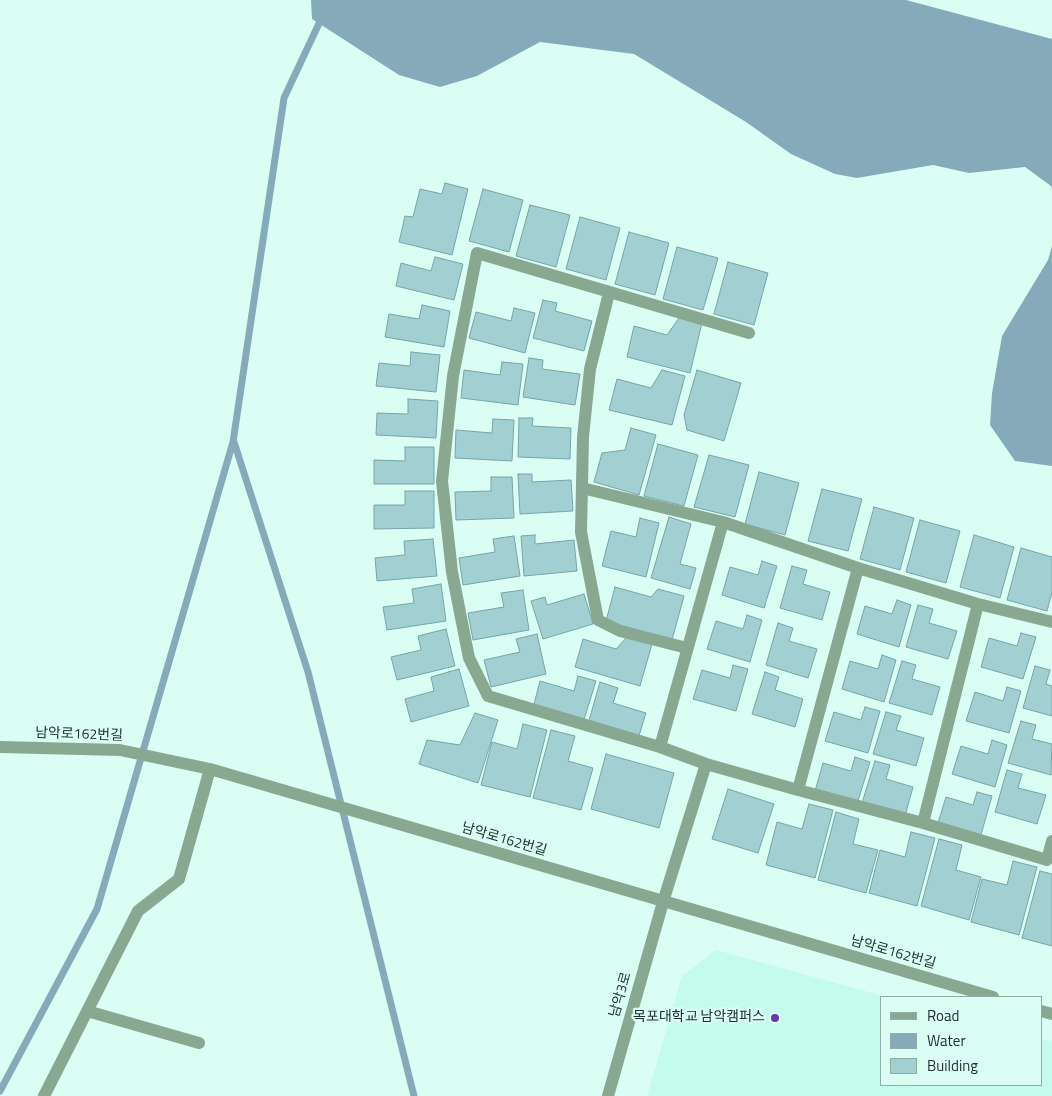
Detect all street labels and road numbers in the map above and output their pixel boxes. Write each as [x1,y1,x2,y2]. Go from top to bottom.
street label: 남악로162번길 [35,725,123,745]
street label: 남악로162번길 [459,820,549,860]
street label: 남악로162번길 [848,933,938,973]
street label: 남악3로 [607,970,635,1020]

